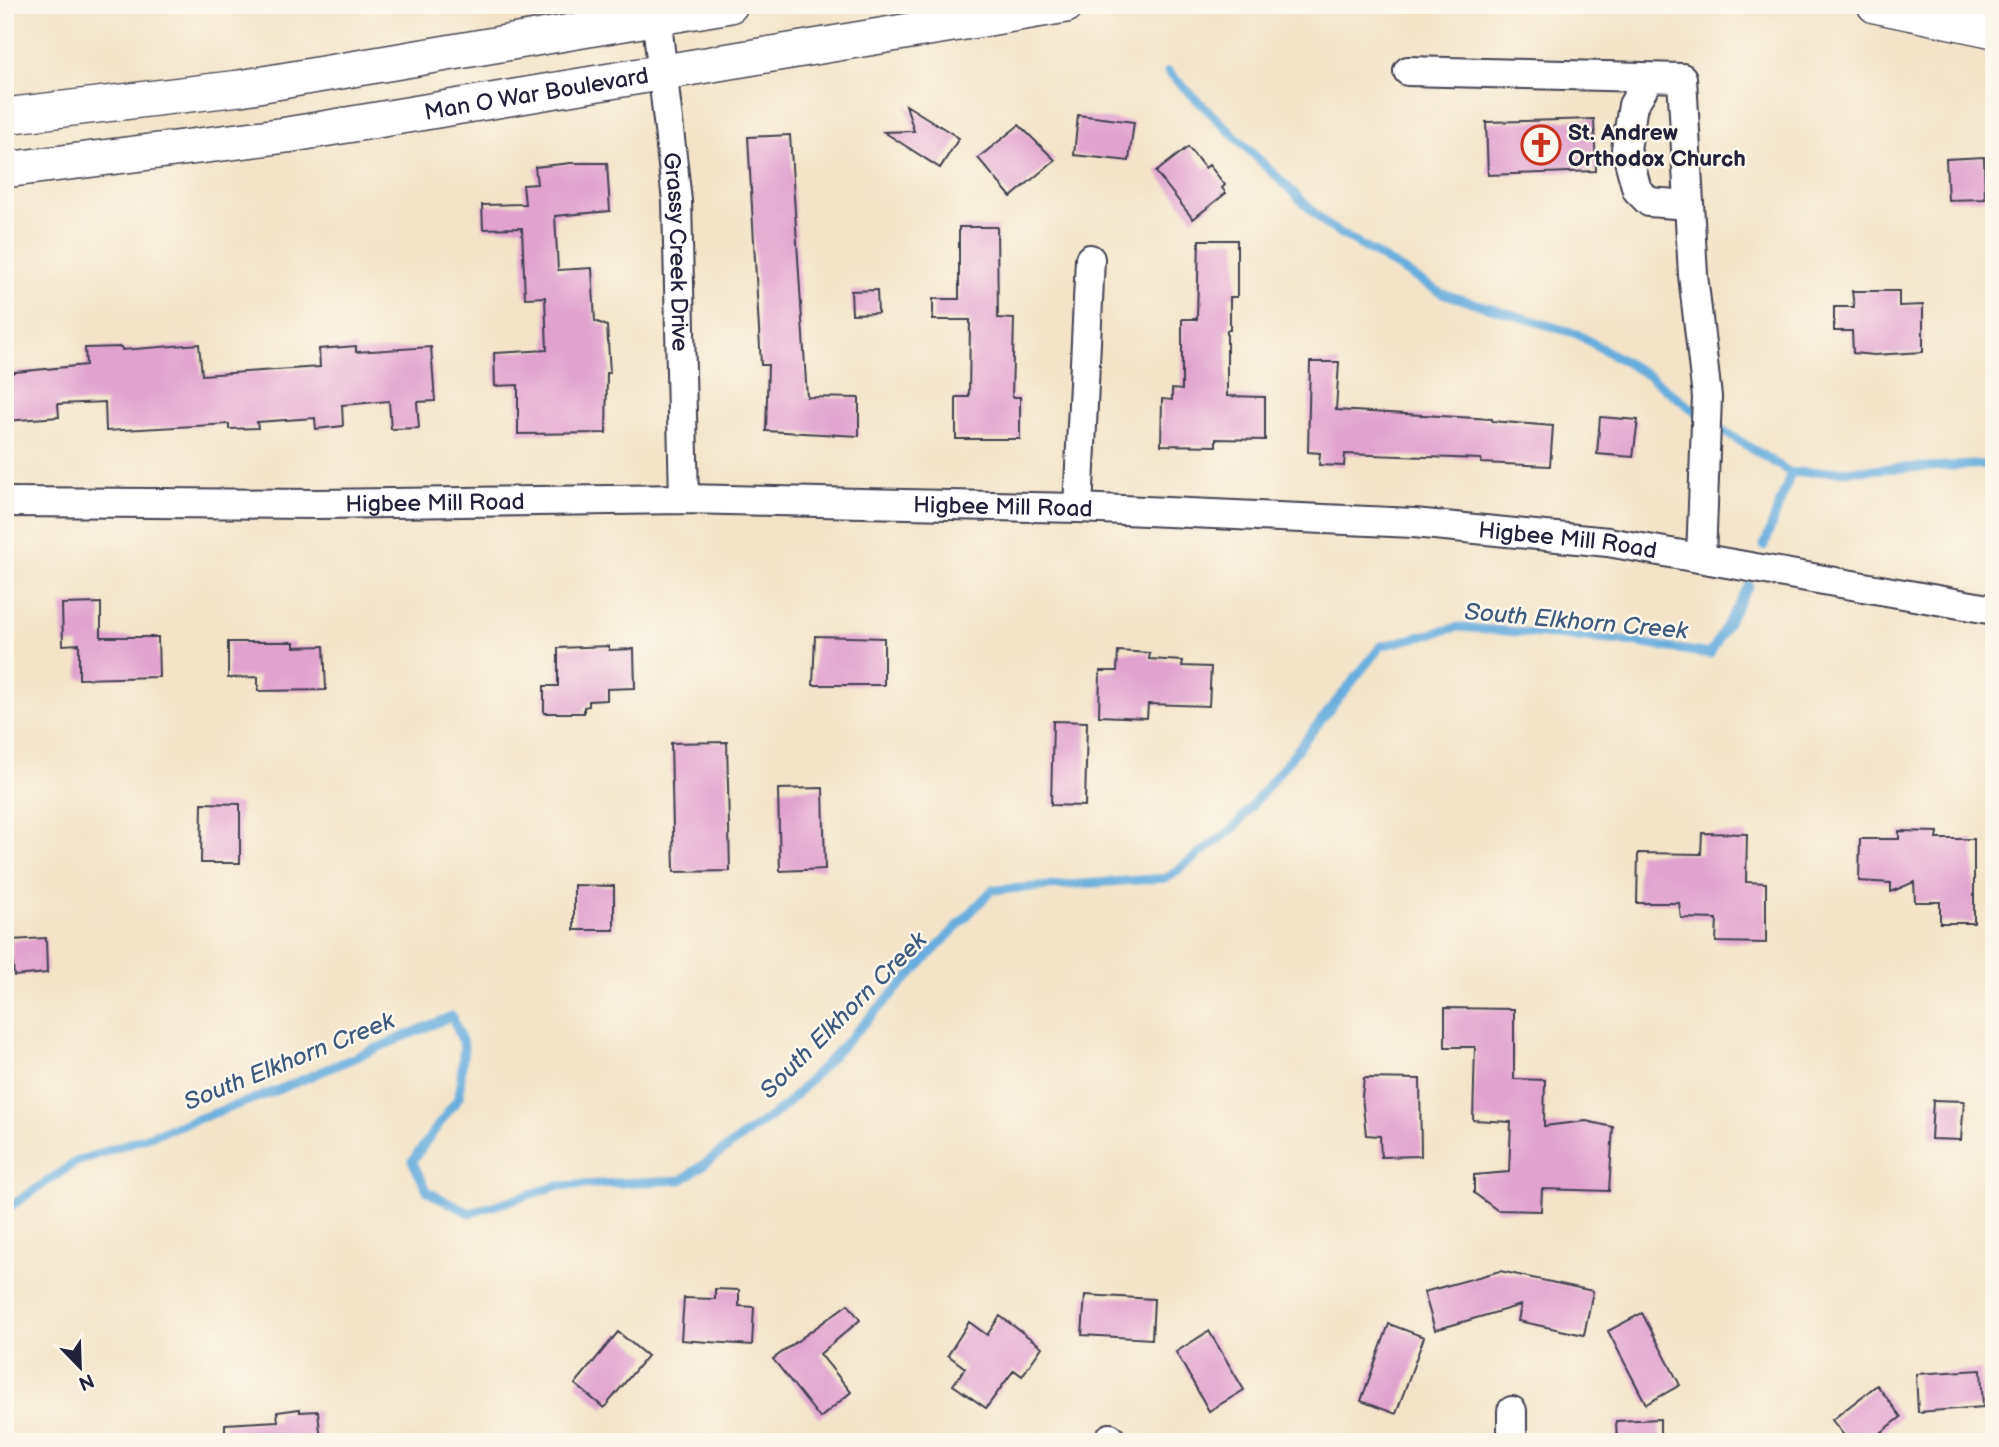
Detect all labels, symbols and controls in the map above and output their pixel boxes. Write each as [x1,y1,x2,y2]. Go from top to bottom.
street label: Man O War Boulevard [422,62,651,127]
place label: St. Andrew Orthodox Church [1568,119,1746,173]
church icon: St. Andrew Orthodox Church [1520,124,1562,166]
street label: Grassy Creek Drive [657,151,694,352]
street label: Higbee Mill Road [345,488,525,519]
street label: Higbee Mill Road [913,491,1093,524]
street label: Higbee Mill Road [1477,516,1659,565]
water label: South Elkhorn Creek [1463,597,1690,646]
water label: South Elkhorn Creek [754,925,934,1105]
water label: South Elkhorn Creek [180,1006,400,1117]
north arrow [46,1332,116,1402]
text: N [75,1368,97,1395]

